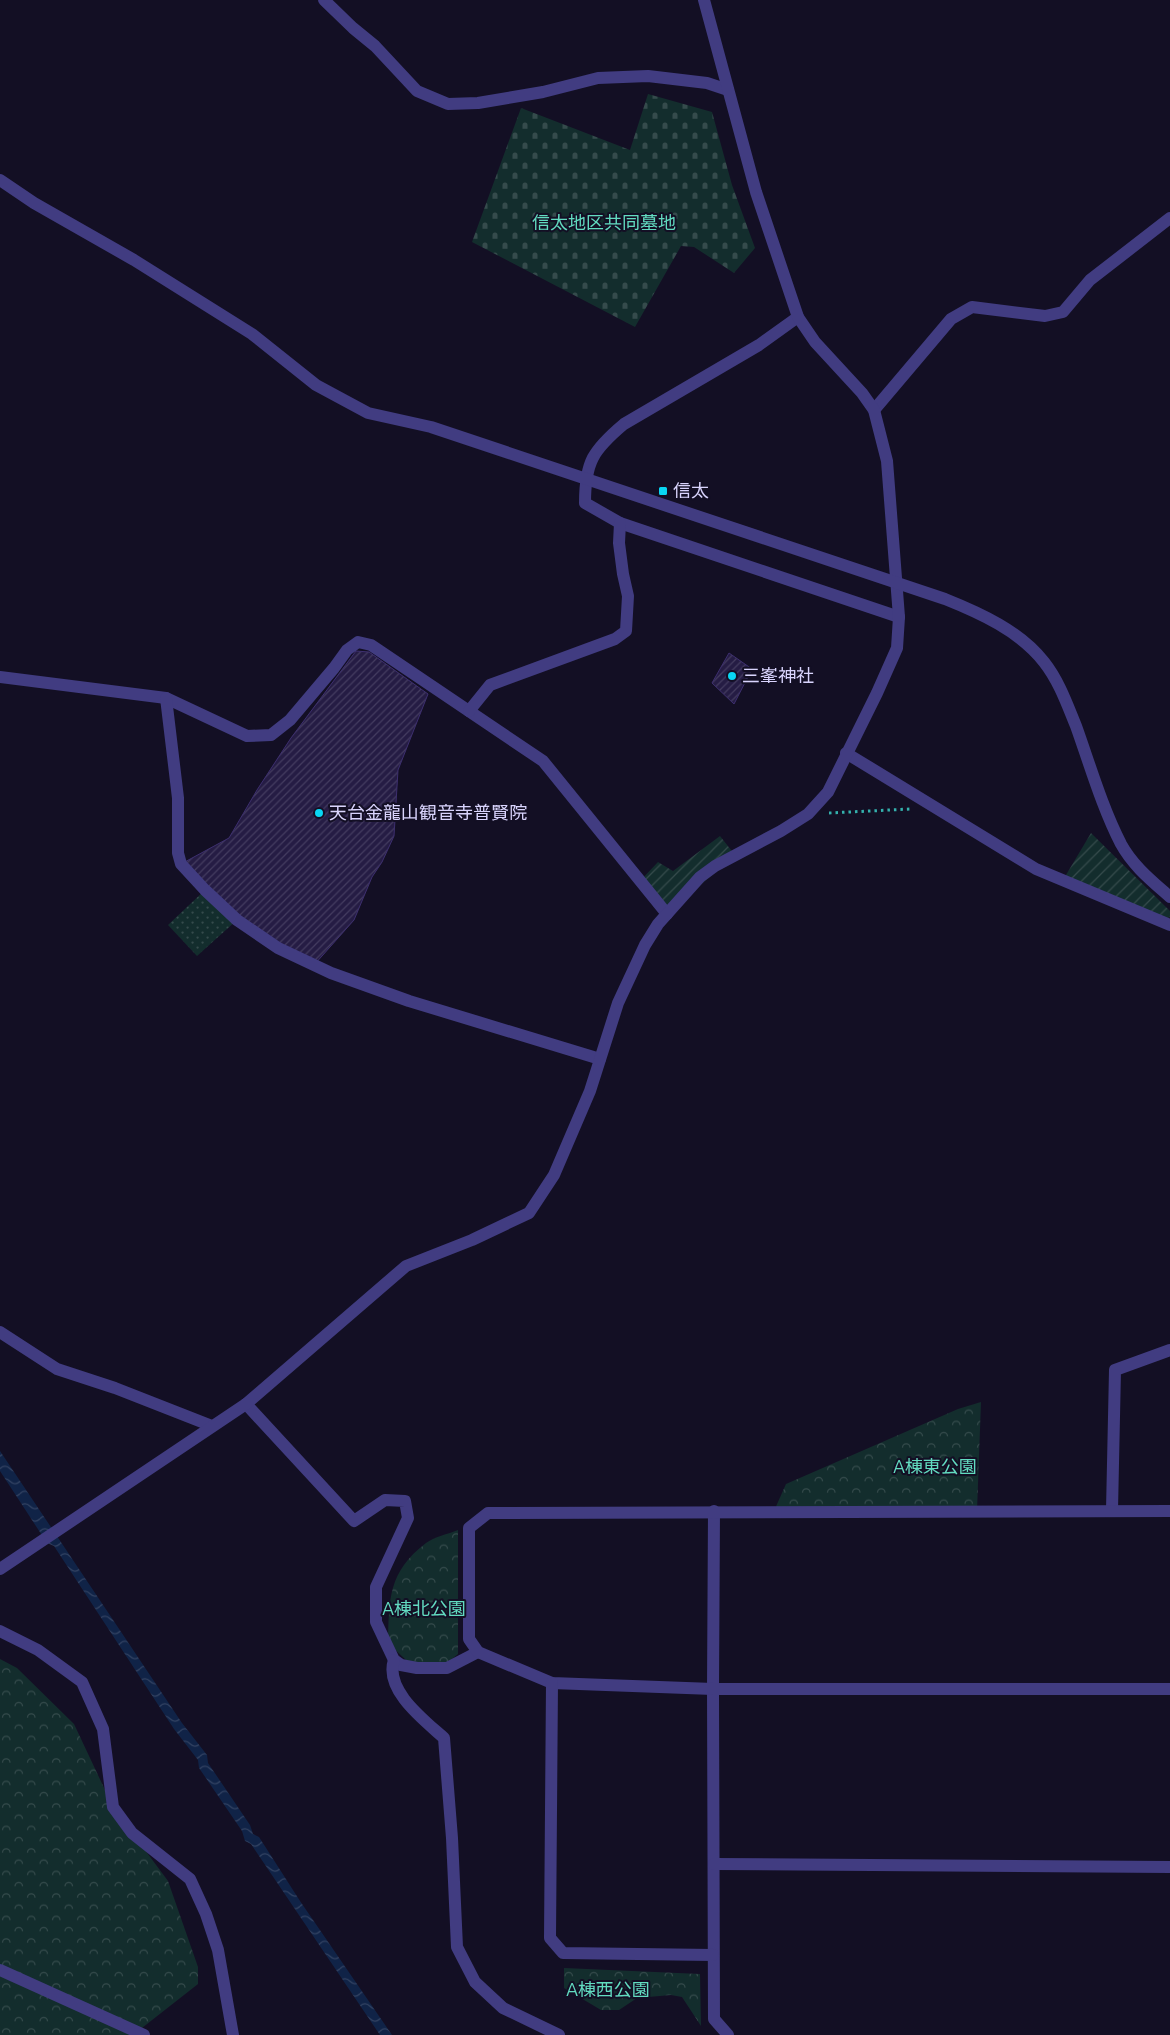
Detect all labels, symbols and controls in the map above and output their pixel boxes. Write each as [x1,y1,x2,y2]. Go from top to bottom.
park label: 信太地区共同墓地 [532,212,676,232]
place label: 信太 [673,480,709,500]
marker: 信太 [657,485,669,497]
place label: 三峯神社 [742,665,814,685]
marker: 三峯神社 [726,670,738,682]
place label: 天台金龍山観音寺普賢院 [329,802,527,822]
marker: 天台金龍山観音寺普賢院 [313,807,325,819]
park label: A棟東公園 [893,1456,977,1476]
park label: A棟北公園 [382,1598,466,1618]
park label: A棟西公園 [566,1979,650,1999]

